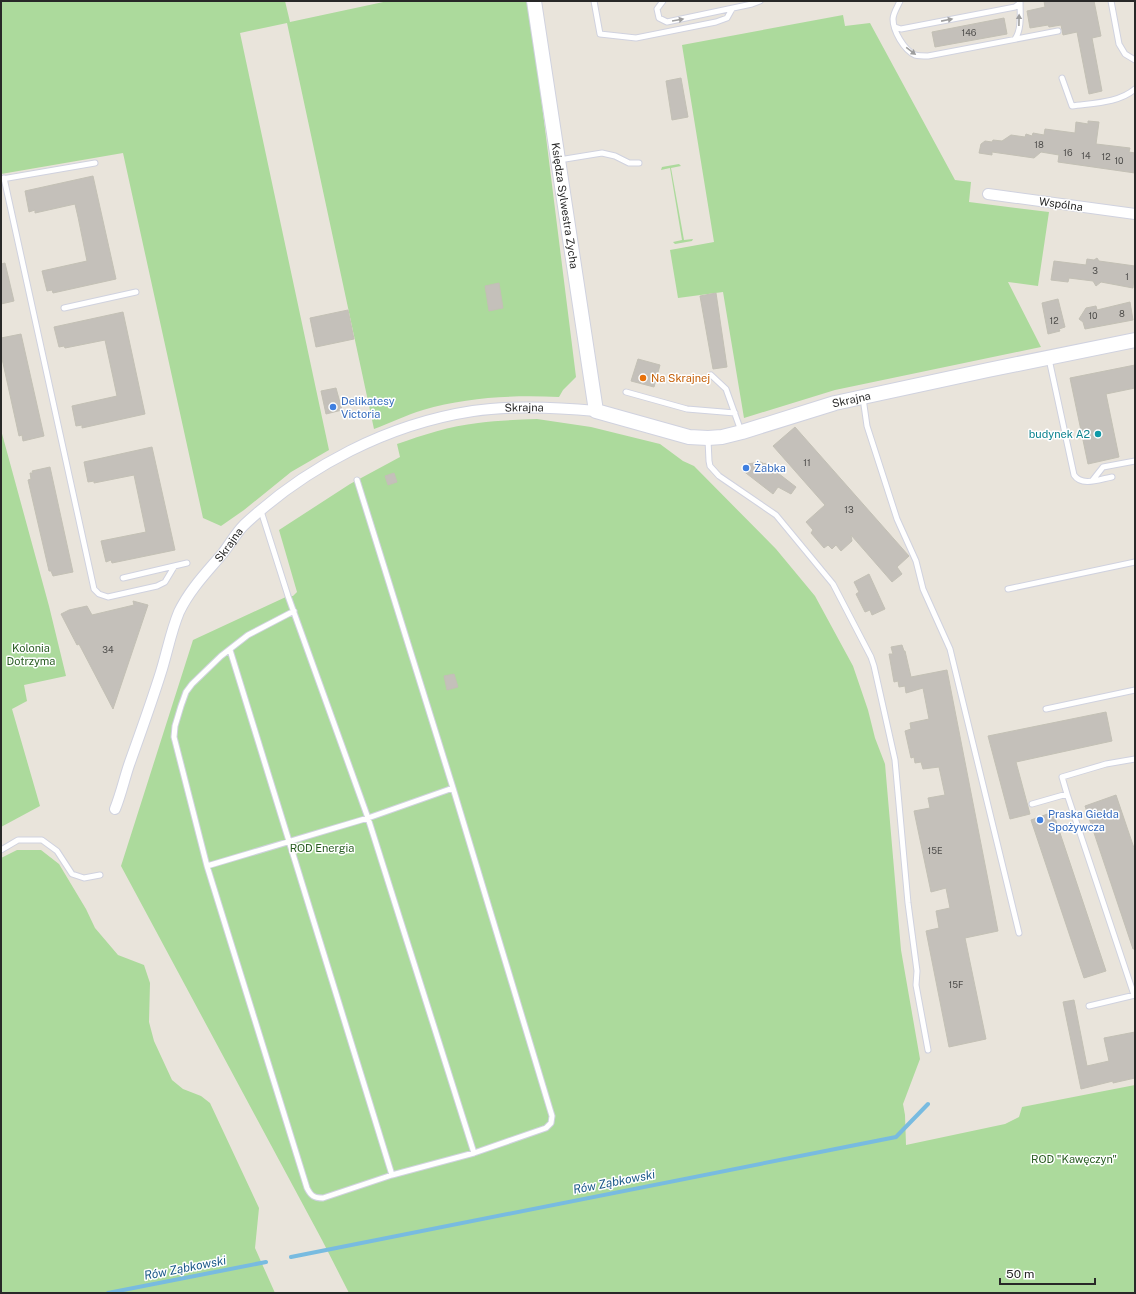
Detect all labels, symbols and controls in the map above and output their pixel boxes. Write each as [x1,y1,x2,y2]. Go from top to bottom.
one-way arrow [1016,14,1023,26]
one-way arrow [672,17,684,23]
one-way arrow [941,17,953,23]
house number: 146 [962,27,977,38]
one-way arrow [905,47,916,55]
house number: 18 [1034,139,1044,150]
street label: Księdza Sylwestra Zycha [549,142,580,270]
house number: 16 [1063,147,1073,158]
house number: 14 [1081,150,1091,161]
house number: 12 [1101,151,1111,162]
house number: 10 [1114,155,1124,166]
street label: Wspólna [1038,195,1084,213]
house number: 3 [1092,265,1098,276]
house number: 1 [1125,271,1129,282]
house number: 8 [1119,308,1125,319]
house number: 10 [1088,310,1098,321]
house number: 12 [1049,315,1059,326]
place label: Na Skrajnej [651,372,710,384]
marker: Na Skrajnej [638,373,648,383]
street label: Skrajna [831,389,872,409]
place label: Delikatesy Victoria [341,395,395,420]
street label: Skrajna [504,401,544,414]
marker: Delikatesy Victoria [328,402,338,412]
place label: budynek A2 [1029,428,1090,440]
marker: budynek A2 [1093,429,1103,439]
house number: 11 [803,457,811,468]
place label: Żabka [754,461,786,474]
marker: Żabka [741,463,751,473]
house number: 13 [844,504,854,515]
street label: Skrajna [212,525,245,564]
park label: Kolonia Dotrzyma [7,642,55,667]
house number: 34 [102,644,114,655]
place label: Praska Giełda Spożywcza [1048,808,1119,833]
marker: Praska Giełda Spożywcza [1035,815,1045,825]
park label: ROD Energia [290,842,354,854]
house number: 15E [927,845,943,856]
house number: 15F [949,979,963,990]
park label: ROD "Kawęczyn" [1031,1153,1117,1165]
water label: Rów Ząbkowski [572,1167,656,1197]
water label: Rów Ząbkowski [143,1253,227,1283]
scale bar [1000,1260,1095,1286]
text: 50 m [1006,1267,1034,1281]

